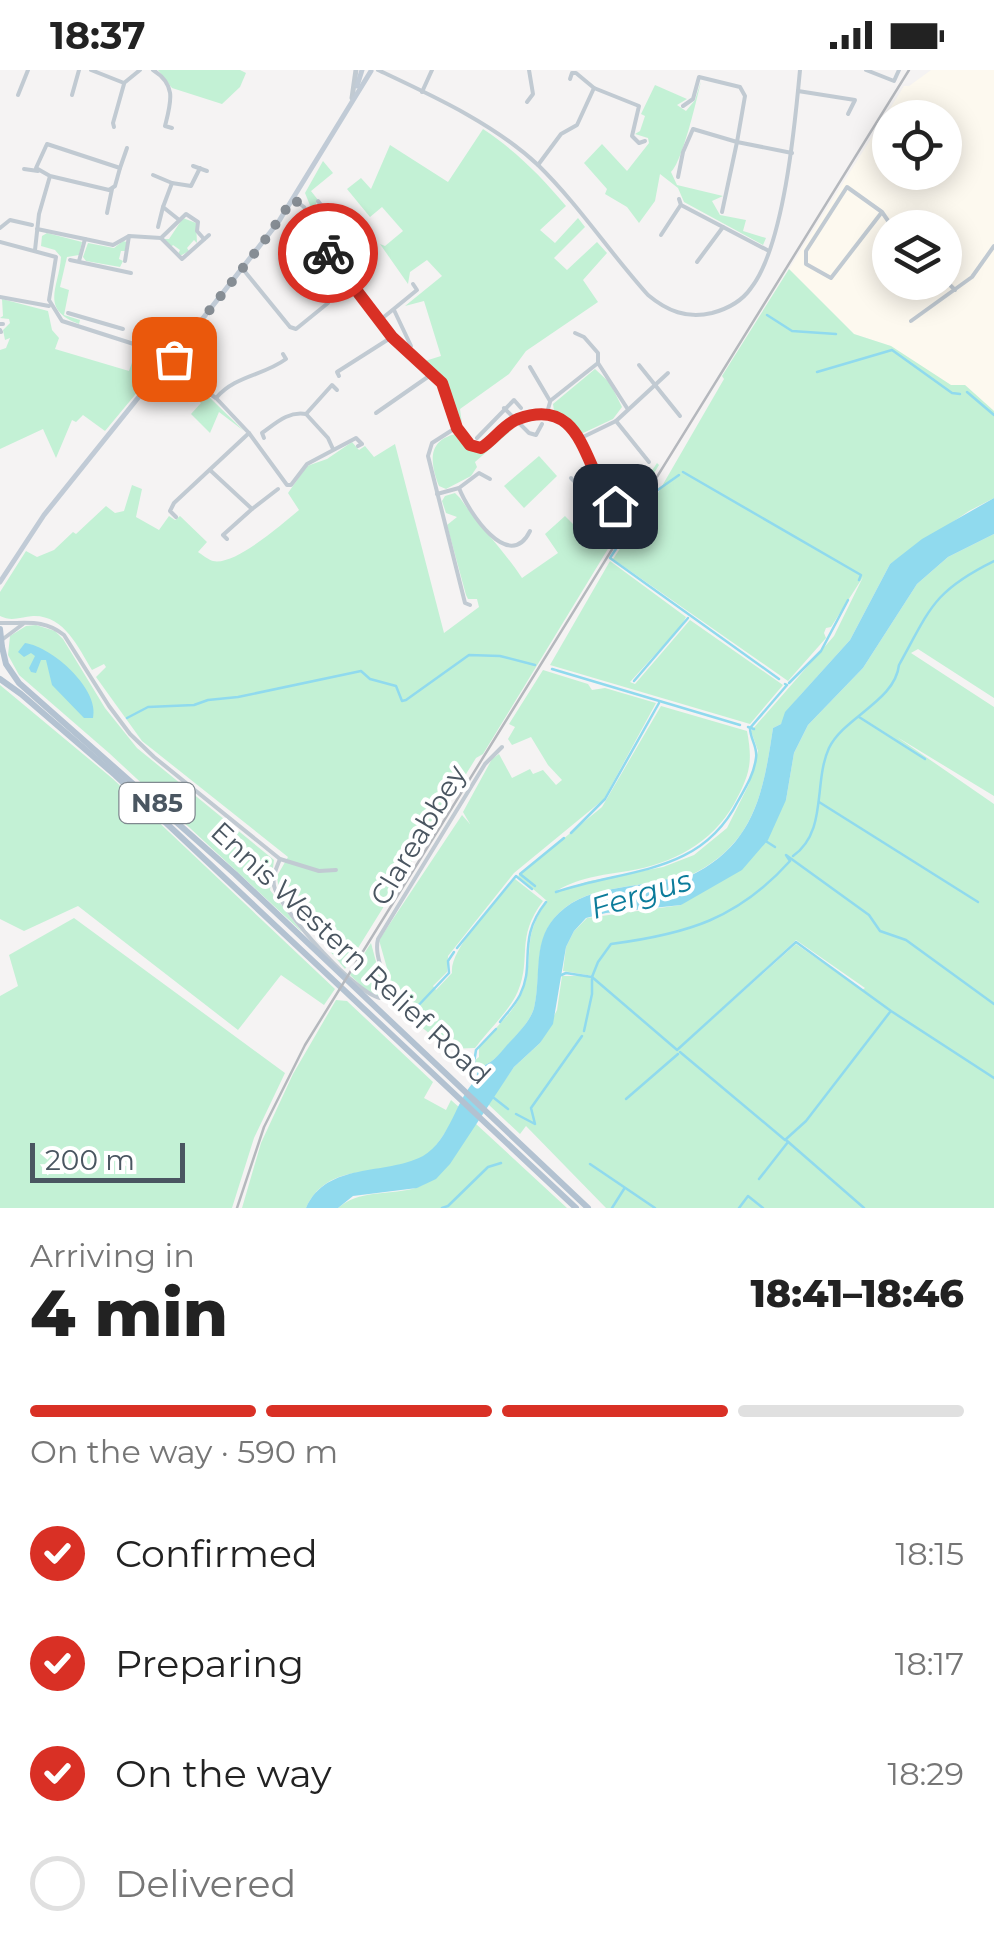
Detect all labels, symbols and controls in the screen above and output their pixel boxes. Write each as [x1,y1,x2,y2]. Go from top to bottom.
text: 18:37 [50,12,146,59]
map controls [872,100,962,300]
button: locate [872,100,962,190]
courier [278,203,378,303]
button: layers [872,210,962,300]
icon: bike [301,226,356,281]
pin [132,317,217,402]
icon: bag [147,332,202,387]
pin [573,464,658,549]
icon: home [588,479,643,534]
street label: Clareabbey [363,758,474,911]
road number: N85 [120,783,194,823]
street label: Ennis Western Relief Road [204,815,498,1091]
water label: Fergus [586,861,696,927]
scale bar [30,1138,185,1182]
text: 200 m [45,1143,135,1177]
text: Arriving in [30,1236,195,1275]
text: 18:41–18:46 [750,1270,964,1317]
text: 4 min [30,1273,228,1352]
text: On the way · 590 m [30,1432,338,1471]
icon: check [30,1526,85,1581]
text: Confirmed [115,1530,318,1577]
text: 18:15 [896,1534,964,1573]
icon: check [30,1636,85,1691]
text: Preparing [115,1640,304,1687]
text: 18:17 [895,1644,964,1683]
icon: check [30,1746,85,1801]
text: On the way [115,1750,332,1797]
text: 18:29 [888,1754,964,1793]
text: Delivered [115,1860,296,1907]

